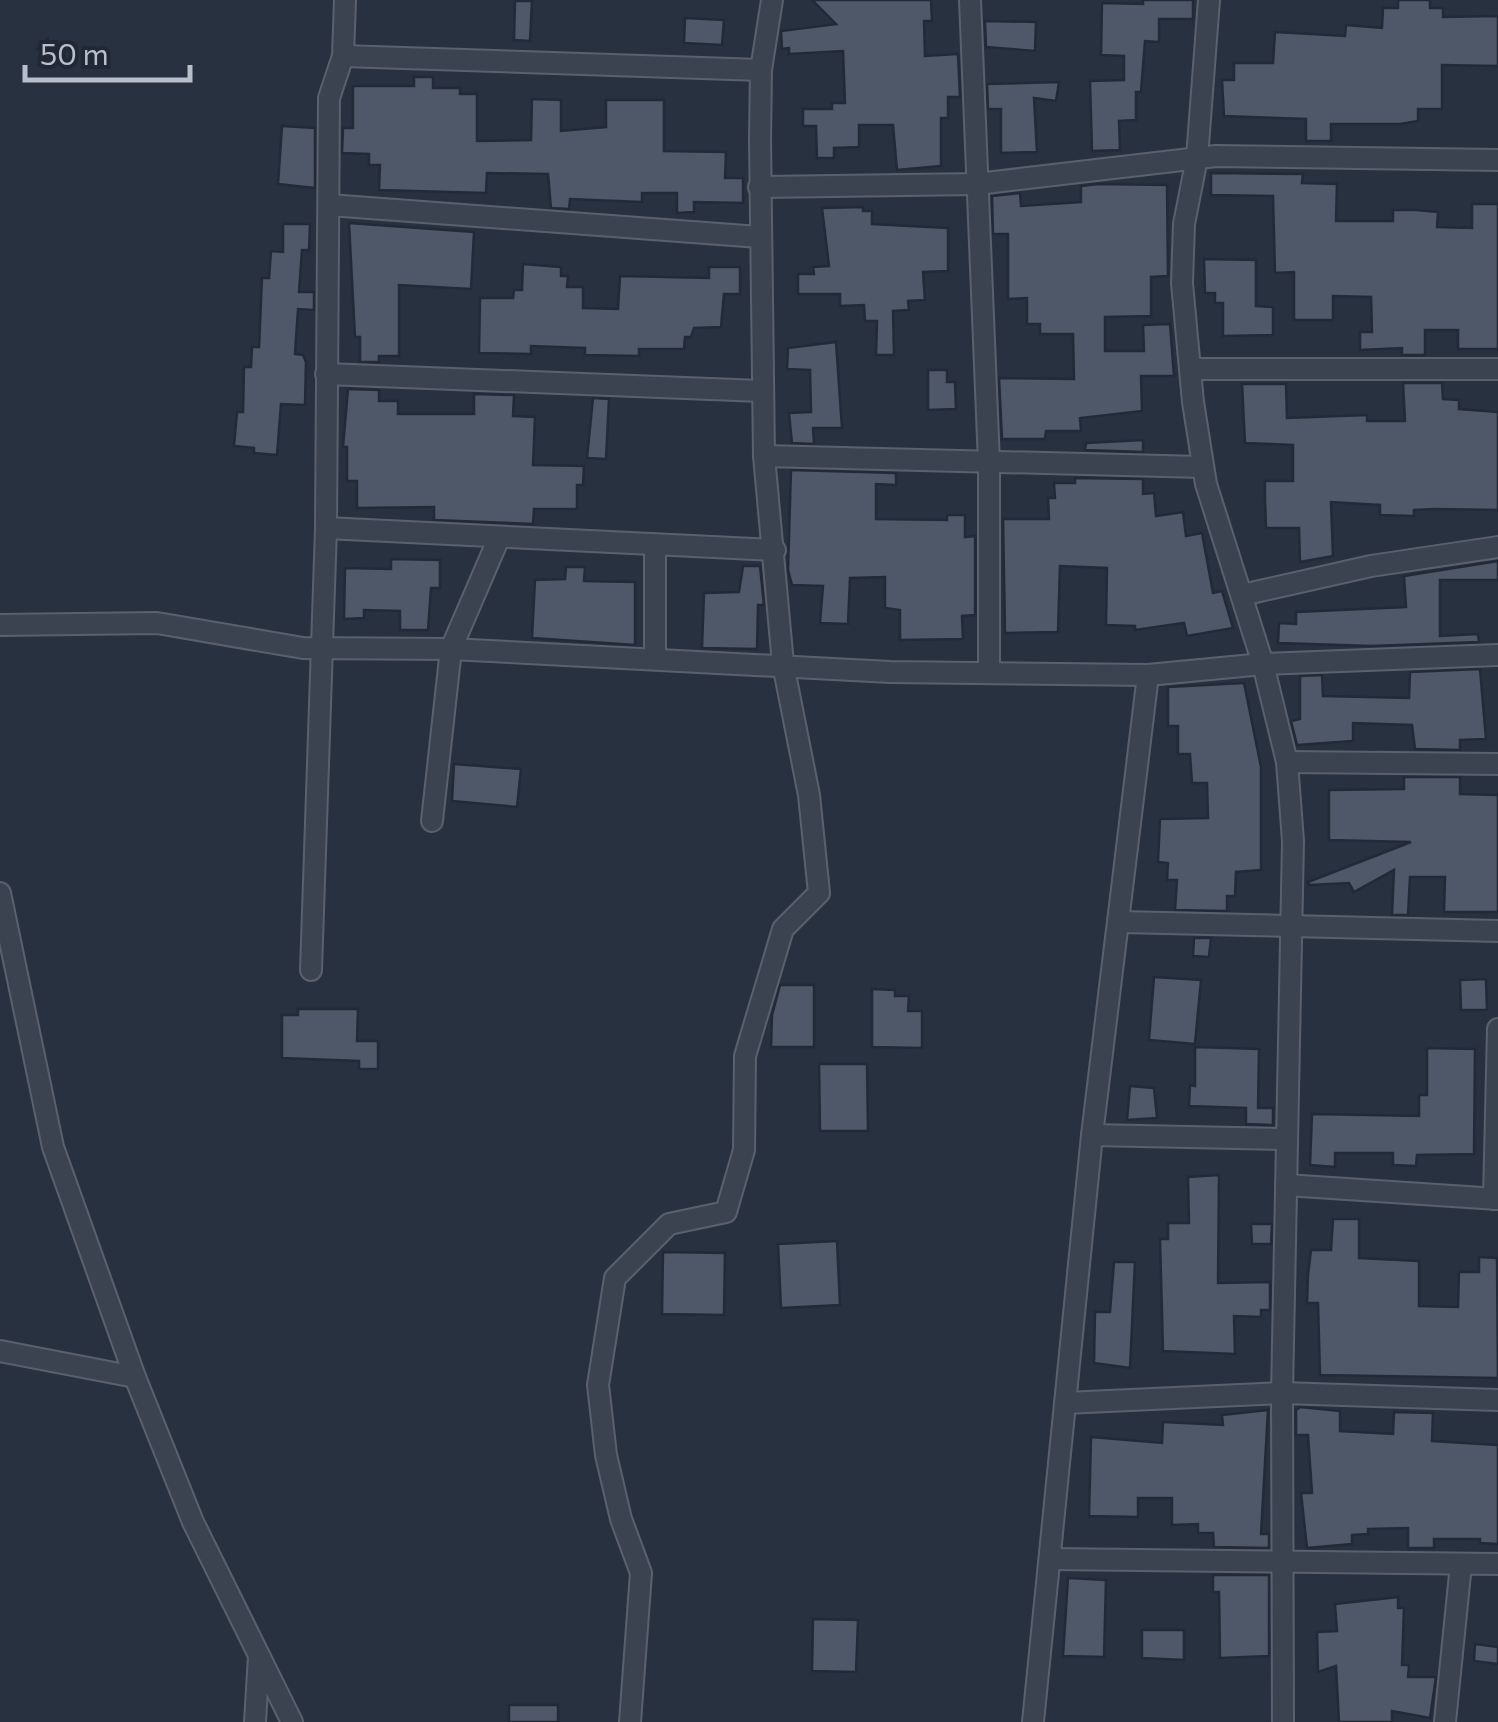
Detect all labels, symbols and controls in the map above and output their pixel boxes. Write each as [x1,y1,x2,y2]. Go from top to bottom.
scale bar [25,20,190,82]
text: 50 m [40,34,109,71]

